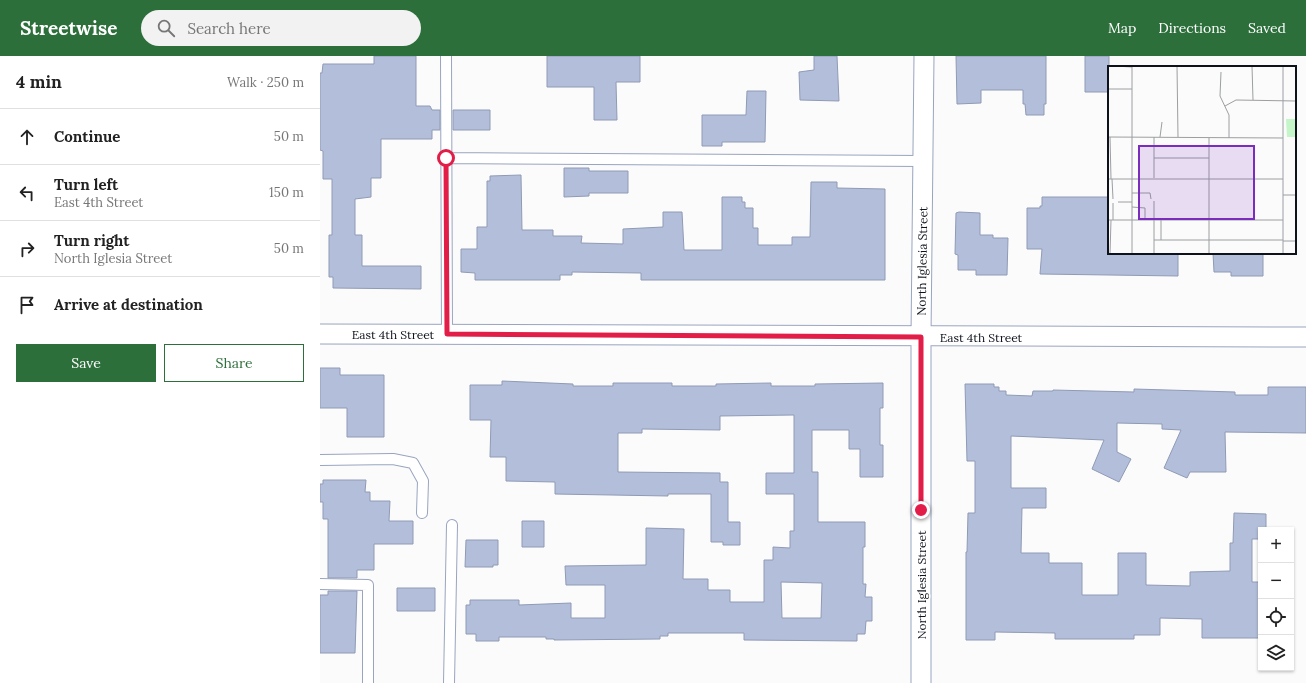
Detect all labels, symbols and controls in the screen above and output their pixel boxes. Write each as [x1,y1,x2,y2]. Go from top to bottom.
search box [141,10,421,46]
text: Streetwise [20,16,117,40]
icon: search [155,17,177,39]
text: Search here [187,19,271,38]
text: Map [1108,19,1136,37]
text: Directions [1158,19,1226,37]
text: Saved [1248,19,1286,37]
inset map [1108,66,1296,254]
text: 4 min [16,71,62,93]
text: Walk · 250 m [227,74,304,91]
icon: ahead [16,126,38,148]
text: Continue [54,127,120,146]
text: 50 m [274,128,304,145]
route start [437,149,455,167]
text: Turn left [54,175,118,194]
icon: left [16,182,38,204]
text: 150 m [269,184,304,201]
text: East 4th Street [54,194,143,211]
street label: North Iglesia Street [914,206,930,316]
text: Turn right [54,231,130,250]
icon: right [16,238,38,260]
text: 50 m [274,240,304,257]
text: North Iglesia Street [54,250,172,267]
icon: arrive [16,294,38,316]
text: Arrive at destination [54,295,203,314]
street label: East 4th Street [352,327,435,342]
street label: East 4th Street [940,330,1023,345]
button: Save [16,344,156,382]
button: Share [164,344,304,382]
route end [912,501,930,519]
map controls [1258,527,1294,671]
button: + [1258,527,1294,563]
street label: North Iglesia Street [914,530,929,640]
button: − [1258,563,1294,599]
button: locate [1258,599,1294,635]
button: layers [1258,635,1294,671]

